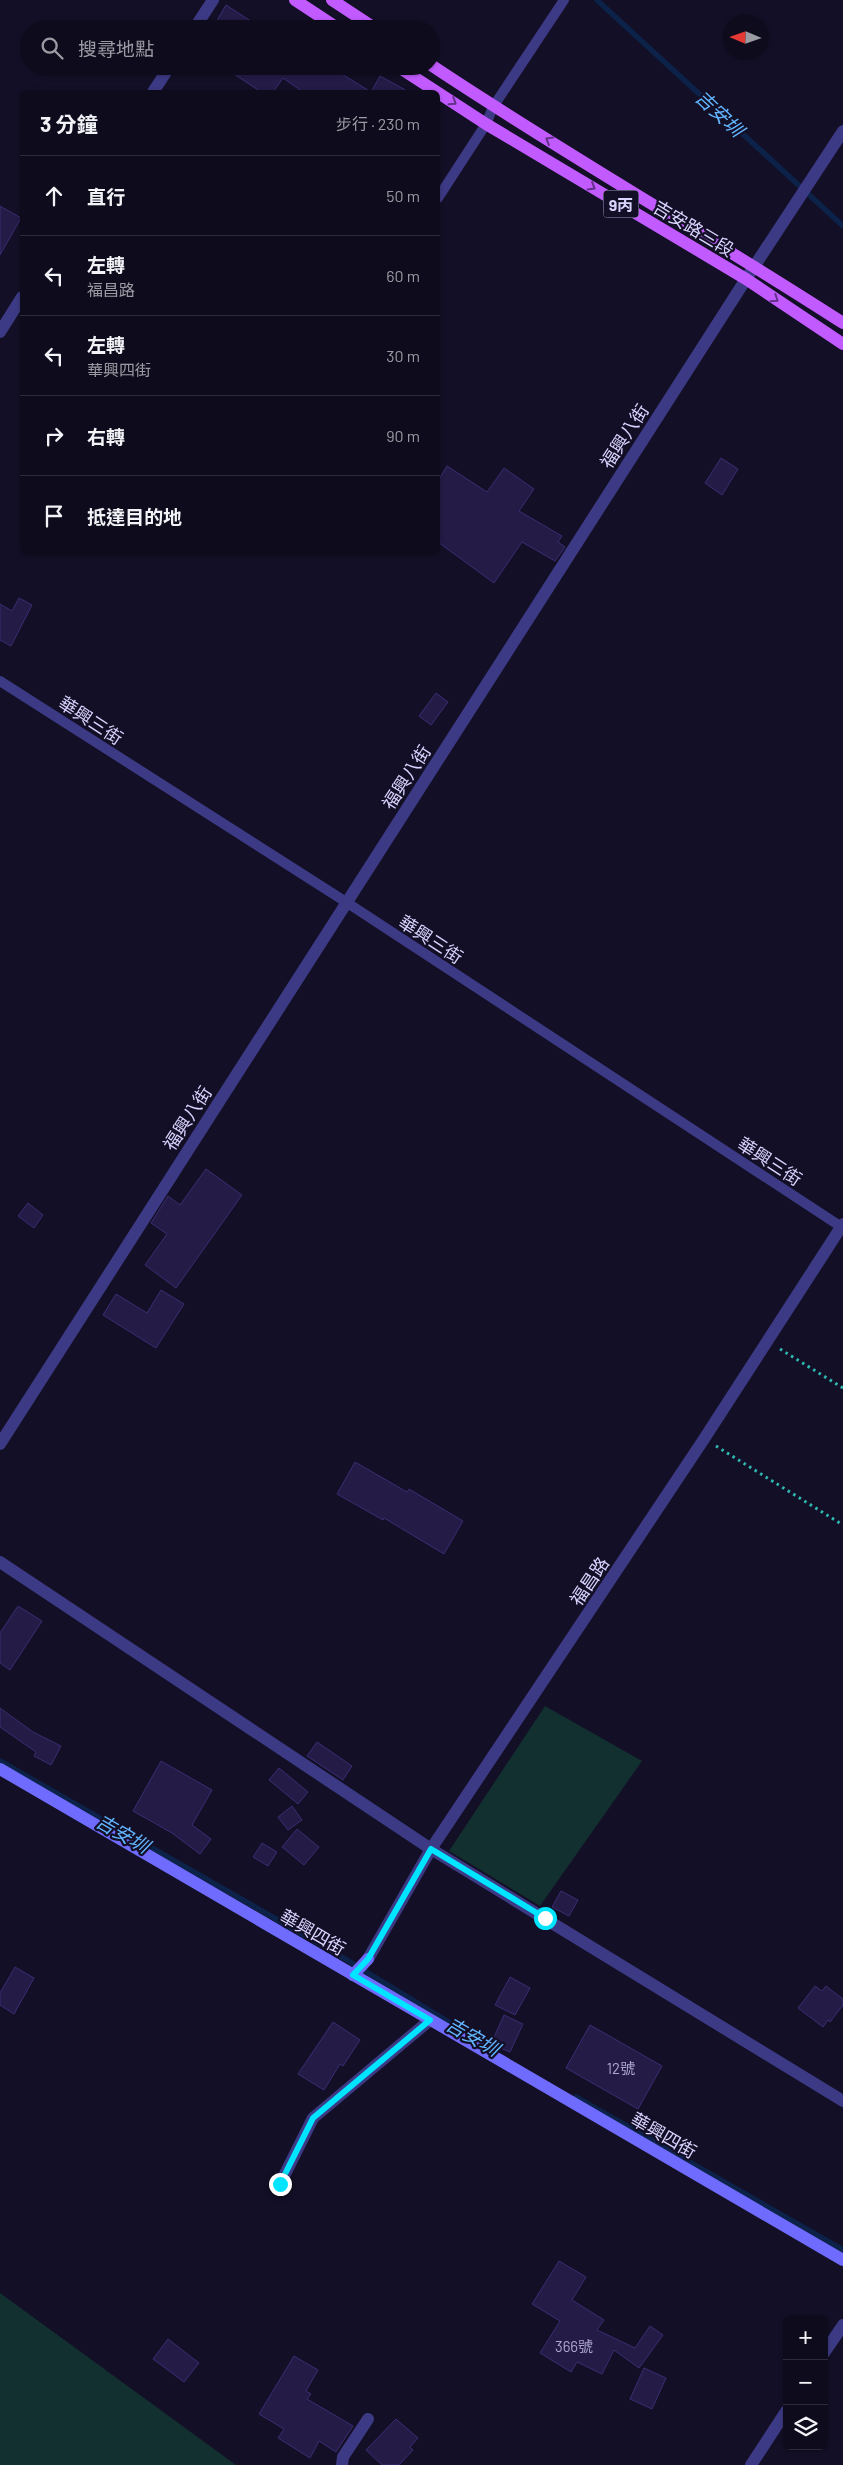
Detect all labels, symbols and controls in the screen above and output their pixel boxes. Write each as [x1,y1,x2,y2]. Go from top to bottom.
north arrow [723,15,768,60]
search box [20,20,440,75]
icon: search [38,34,66,62]
text: 搜尋地點 [78,37,154,60]
water label: 吉安圳 [691,85,751,143]
one-way arrow [447,96,457,105]
text: 3 分鐘 [40,111,98,136]
text: 步行 · 230 m [336,114,420,133]
one-way arrow [546,137,555,147]
one-way arrow [586,180,595,190]
icon: ahead [40,182,68,210]
text: 直行 [87,185,125,208]
text: 50 m [386,186,420,205]
road number: 9丙 [604,190,638,218]
street label: 吉安路三段 [650,195,738,261]
text: 左轉 [87,253,125,276]
icon: left [40,262,68,290]
text: 60 m [386,266,420,285]
text: 福昌路 [87,280,135,299]
one-way arrow [770,293,779,302]
text: 左轉 [87,333,125,356]
icon: left [40,342,68,370]
text: 30 m [386,346,420,365]
text: 華興四街 [87,360,151,379]
street label: 福興八街 [595,400,653,472]
icon: right [40,422,68,450]
text: 右轉 [87,425,125,448]
text: 90 m [386,426,420,445]
icon: arrive [40,502,68,530]
text: 抵達目的地 [87,505,182,528]
street label: 華興三街 [55,691,127,749]
street label: 福興八街 [377,741,435,813]
street label: 華興三街 [395,910,467,968]
street label: 福興八街 [158,1082,216,1154]
street label: 華興三街 [734,1132,806,1190]
street label: 福昌路 [565,1552,613,1610]
water label: 吉安圳 [93,1809,156,1859]
street label: 華興四街 [276,1904,350,1960]
route start [534,1907,557,1930]
water label: 吉安圳 [443,2012,506,2062]
house number: 12號 [607,2059,635,2077]
street label: 華興四街 [627,2107,701,2163]
route end [269,2173,292,2196]
map controls [783,2315,828,2450]
button: + [783,2315,828,2360]
house number: 366號 [555,2337,593,2355]
button: − [783,2360,828,2405]
button: layers [783,2405,828,2450]

